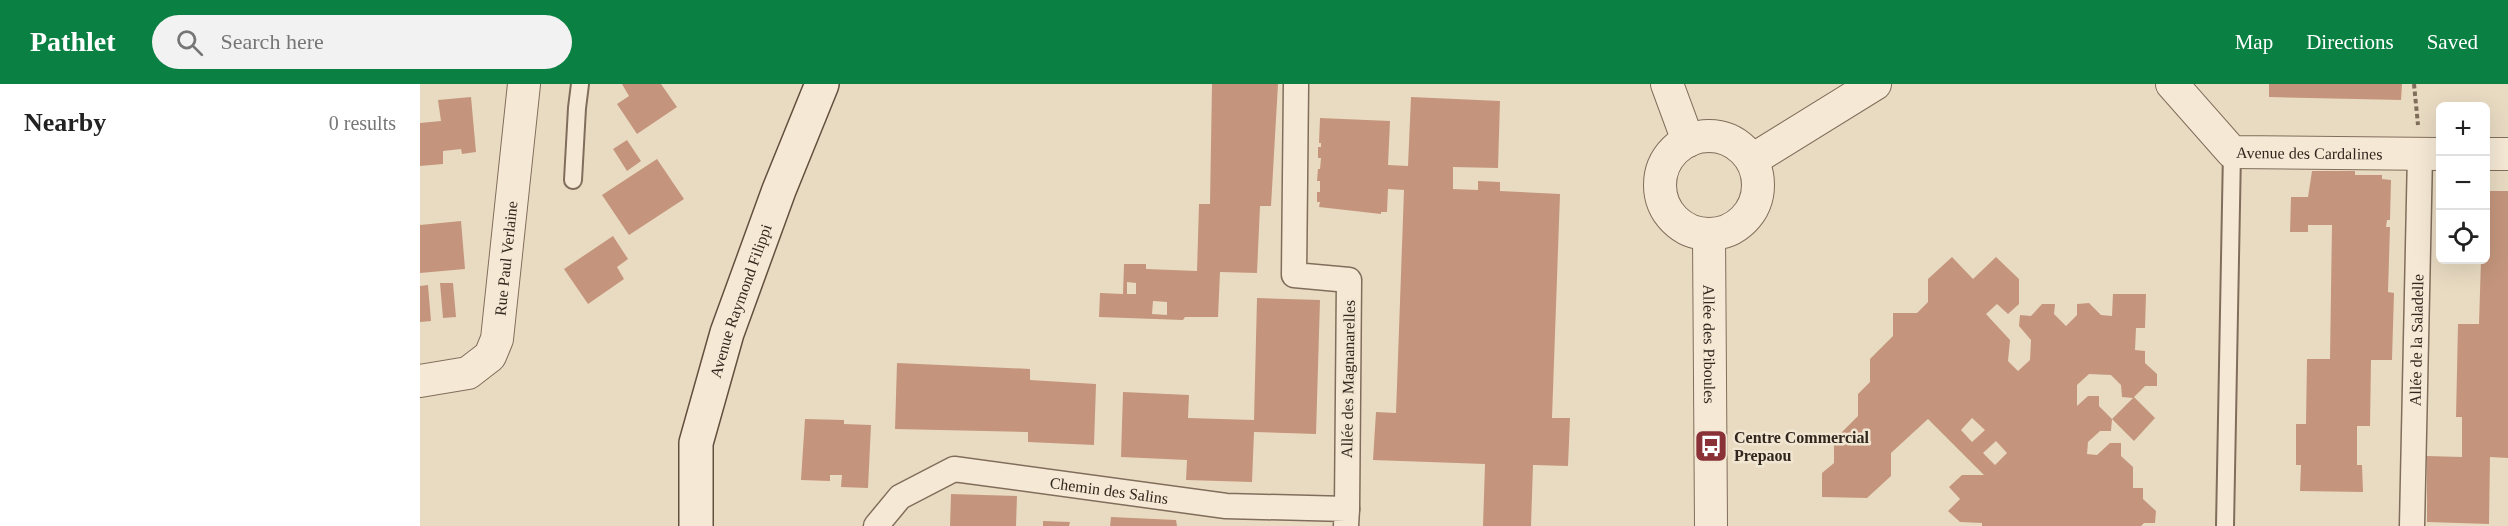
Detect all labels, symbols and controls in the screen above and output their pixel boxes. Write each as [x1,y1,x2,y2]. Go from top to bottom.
search box [152,15,572,69]
text: Pathlet [30,26,116,57]
icon: search [173,26,206,59]
text: Search here [221,29,324,54]
text: Map [2235,30,2273,54]
text: Directions [2306,30,2394,54]
text: Saved [2427,30,2478,54]
map controls [2436,102,2490,264]
button: + [2436,102,2490,156]
text: Nearby [24,108,106,137]
text: 0 results [329,112,396,134]
street label: Avenue des Cardalines [2236,144,2383,162]
button: − [2436,156,2490,210]
street label: Rue Paul Verlaine [491,200,520,317]
button: locate [2436,210,2490,264]
street label: Avenue Raymond Filippi [706,221,775,380]
street label: Allée de la Saladelle [2406,274,2426,406]
street label: Allée des Piboules [1701,284,1719,404]
street label: Allée des Magnanarelles [1338,300,1359,458]
bus stop icon: Centre Commercial Prepaou [1693,428,1729,464]
place label: Centre Commercial Prepaou [1734,429,1869,465]
street label: Chemin des Salins [1049,474,1169,507]

